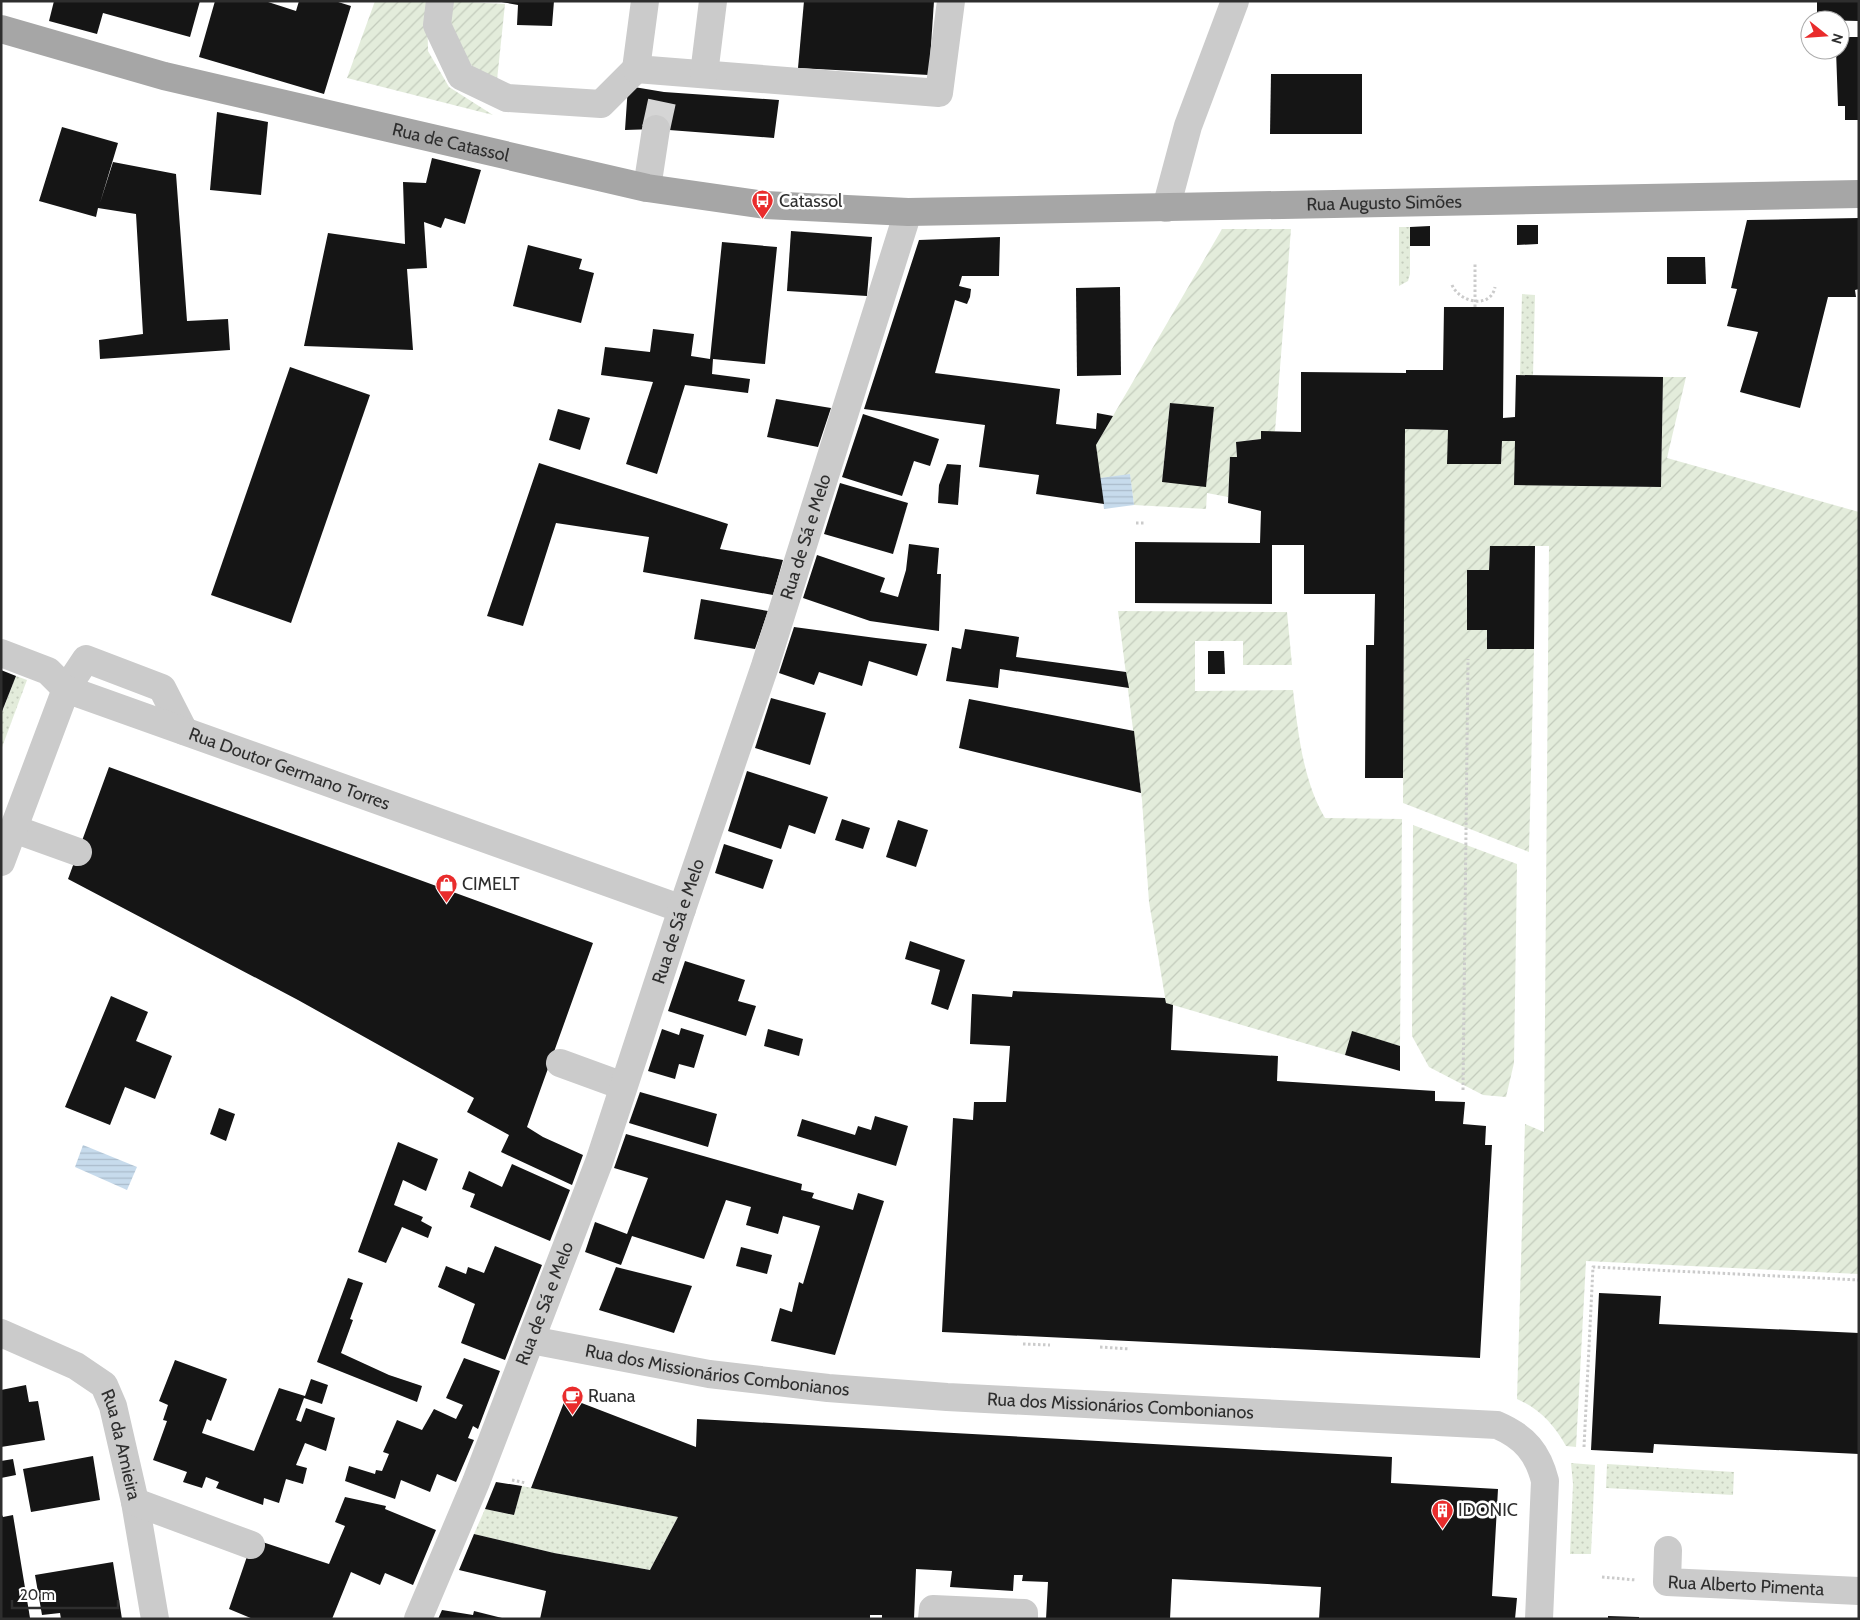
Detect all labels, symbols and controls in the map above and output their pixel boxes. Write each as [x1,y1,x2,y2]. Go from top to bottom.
north arrow [1800,10,1850,60]
text: N [1827,31,1847,46]
street label: Rua de Catassol [390,118,512,167]
bus stop icon: Catassol [751,189,775,220]
place label: Catassol [779,190,843,212]
street label: Rua Augusto Simões [1306,191,1462,215]
street label: Rua de Sá e Melo [776,471,836,602]
street label: Rua Doutor Germano Torres [186,723,393,815]
street label: Rua de Sá e Melo [647,856,709,987]
shop icon: CIMELT [434,872,458,903]
place label: CIMELT [462,873,520,895]
street label: Rua de Sá e Melo [511,1239,578,1368]
street label: Rua dos Missionários Combonianos [583,1340,850,1401]
cafe icon: Ruana [560,1384,584,1415]
place label: Ruana [588,1385,636,1407]
street label: Rua da Amieira [96,1386,145,1502]
street label: Rua dos Missionários Combonianos [986,1388,1254,1424]
building icon: IDONIC [1430,1498,1454,1529]
place label: IDONIC [1458,1499,1518,1521]
street label: Rua Alberto Pimenta [1667,1571,1825,1600]
scale bar [12,1578,119,1610]
text: 20 m [20,1586,55,1604]

